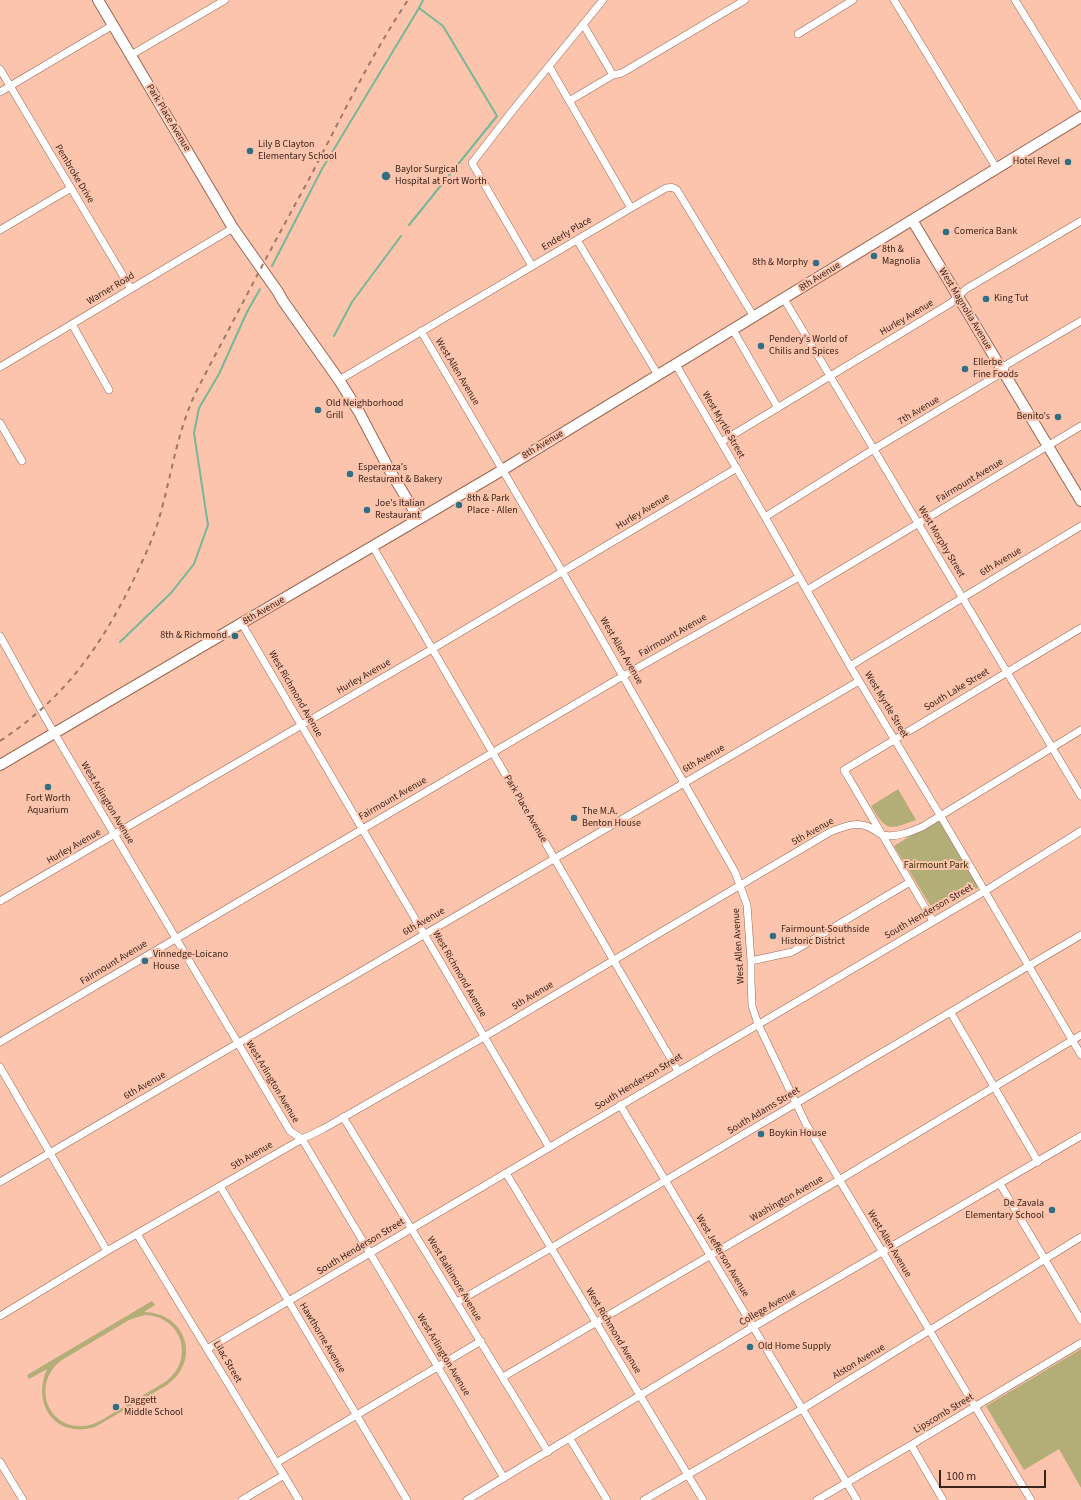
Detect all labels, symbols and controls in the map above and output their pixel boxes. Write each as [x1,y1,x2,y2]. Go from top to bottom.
street label: Park Place Avenue [143,82,193,154]
place label: Lily B Clayton Elementary School [258,139,337,162]
street label: Pembroke Drive [52,142,96,206]
marker: Lily B Clayton Elementary School [245,146,255,156]
place label: Hotel Revel [1013,156,1060,168]
marker: Hotel Revel [1063,157,1073,167]
place label: Baylor Surgical Hospital at Fort Worth [395,164,487,188]
marker: Baylor Surgical Hospital at Fort Worth [380,170,392,182]
street label: Enderly Place [540,214,594,254]
place label: Comerica Bank [954,226,1017,238]
marker: Comerica Bank [941,227,951,237]
place label: 8th & Magnolia [882,244,920,268]
marker: 8th & Magnolia [869,251,879,261]
place label: 8th & Morphy [752,257,808,269]
marker: 8th & Morphy [811,258,821,268]
street label: 8th Avenue [797,260,843,294]
street label: West Magnolia Avenue [936,266,994,352]
street label: Warner Road [85,270,137,308]
place label: King Tut [994,293,1028,305]
marker: King Tut [981,294,991,304]
street label: Hurley Avenue [878,297,936,339]
place label: Pendery's World of Chilis and Spices [769,334,847,358]
street label: West Allen Avenue [432,336,482,408]
marker: Pendery's World of Chilis and Spices [756,341,766,351]
place label: Ellerbe Fine Foods [973,357,1018,380]
marker: Ellerbe Fine Foods [960,364,970,374]
street label: West Myrtle Street [699,389,747,461]
street label: 7th Avenue [896,394,942,428]
place label: Old Neighborhood Grill [326,398,403,422]
marker: Old Neighborhood Grill [313,405,323,415]
place label: Benito's [1016,411,1050,423]
marker: Benito's [1053,412,1063,422]
street label: 8th Avenue [520,428,566,462]
street label: Fairmount Avenue [934,456,1006,506]
place label: Esperanza's Restaurant & Bakery [358,462,442,486]
marker: Esperanza's Restaurant & Bakery [345,469,355,479]
street label: Hurley Avenue [614,491,672,533]
place label: 8th & Park Place - Allen [467,493,518,516]
place label: Joe's Italian Restaurant [375,498,425,522]
marker: 8th & Park Place - Allen [454,500,464,510]
street label: West Morphy Street [915,504,967,580]
marker: Joe's Italian Restaurant [362,505,372,515]
street label: 6th Avenue [978,545,1024,579]
street label: 8th Avenue [241,594,287,628]
street label: Fairmount Avenue [637,612,709,660]
street label: West Allen Avenue [597,615,645,687]
place label: 8th & Richmond [160,630,227,642]
marker: 8th & Richmond [230,631,240,641]
street label: West Richmond Avenue [265,649,325,739]
street label: Hurley Avenue [335,657,393,697]
street label: South Lake Street [922,666,992,714]
street label: West Myrtle Street [861,670,911,740]
street label: 6th Avenue [681,742,727,776]
street label: West Arlington Avenue [78,760,136,846]
street label: Park Place Avenue [501,773,549,845]
street label: Fairmount Avenue [357,775,429,823]
marker: Fort Worth Aquarium [43,782,53,792]
place label: Fort Worth Aquarium [26,793,70,816]
place label: The M.A. Benton House [582,806,641,830]
marker: The M.A. Benton House [569,813,579,823]
street label: 5th Avenue [790,815,836,849]
street label: Hurley Avenue [45,827,103,867]
park label: Fairmount Park [904,860,968,872]
street label: South Henderson Street [883,882,975,942]
street label: 6th Avenue [401,905,447,939]
street label: West Allen Avenue [730,908,748,984]
place label: Fairmount-Southside Historic District [781,924,869,948]
street label: West Richmond Avenue [429,929,489,1019]
marker: Fairmount-Southside Historic District [768,931,778,941]
street label: Fairmount Avenue [78,938,150,988]
place label: Vinnedge-Loicano House [153,949,228,972]
marker: Vinnedge-Loicano House [140,956,150,966]
street label: 5th Avenue [510,979,556,1013]
street label: West Arlington Avenue [243,1039,301,1125]
street label: South Henderson Street [593,1051,685,1113]
street label: 6th Avenue [122,1069,168,1103]
street label: South Adams Street [726,1085,802,1137]
place label: Boykin House [769,1128,826,1140]
marker: Boykin House [756,1129,766,1139]
street label: 5th Avenue [229,1139,275,1173]
street label: Washington Avenue [748,1173,826,1225]
place label: De Zavala Elementary School [965,1198,1044,1222]
marker: De Zavala Elementary School [1047,1205,1057,1215]
street label: West Allen Avenue [864,1208,914,1280]
street label: West Jefferson Avenue [693,1213,751,1299]
street label: South Henderson Street [315,1216,407,1278]
street label: West Baltimore Avenue [424,1235,484,1323]
street label: West Richmond Avenue [583,1286,643,1376]
street label: College Avenue [737,1287,799,1329]
street label: Hawthorne Avenue [296,1301,348,1375]
street label: West Arlington Avenue [414,1312,472,1398]
street label: Lilac Street [210,1339,244,1385]
place label: Old Home Supply [758,1341,831,1353]
marker: Old Home Supply [745,1342,755,1352]
street label: Alston Avenue [831,1342,887,1382]
street label: Lipscomb Street [912,1391,976,1437]
place label: Daggett Middle School [124,1395,183,1418]
marker: Daggett Middle School [111,1402,121,1412]
scale bar [941,1462,1048,1488]
text: 100 m [946,1468,976,1485]

